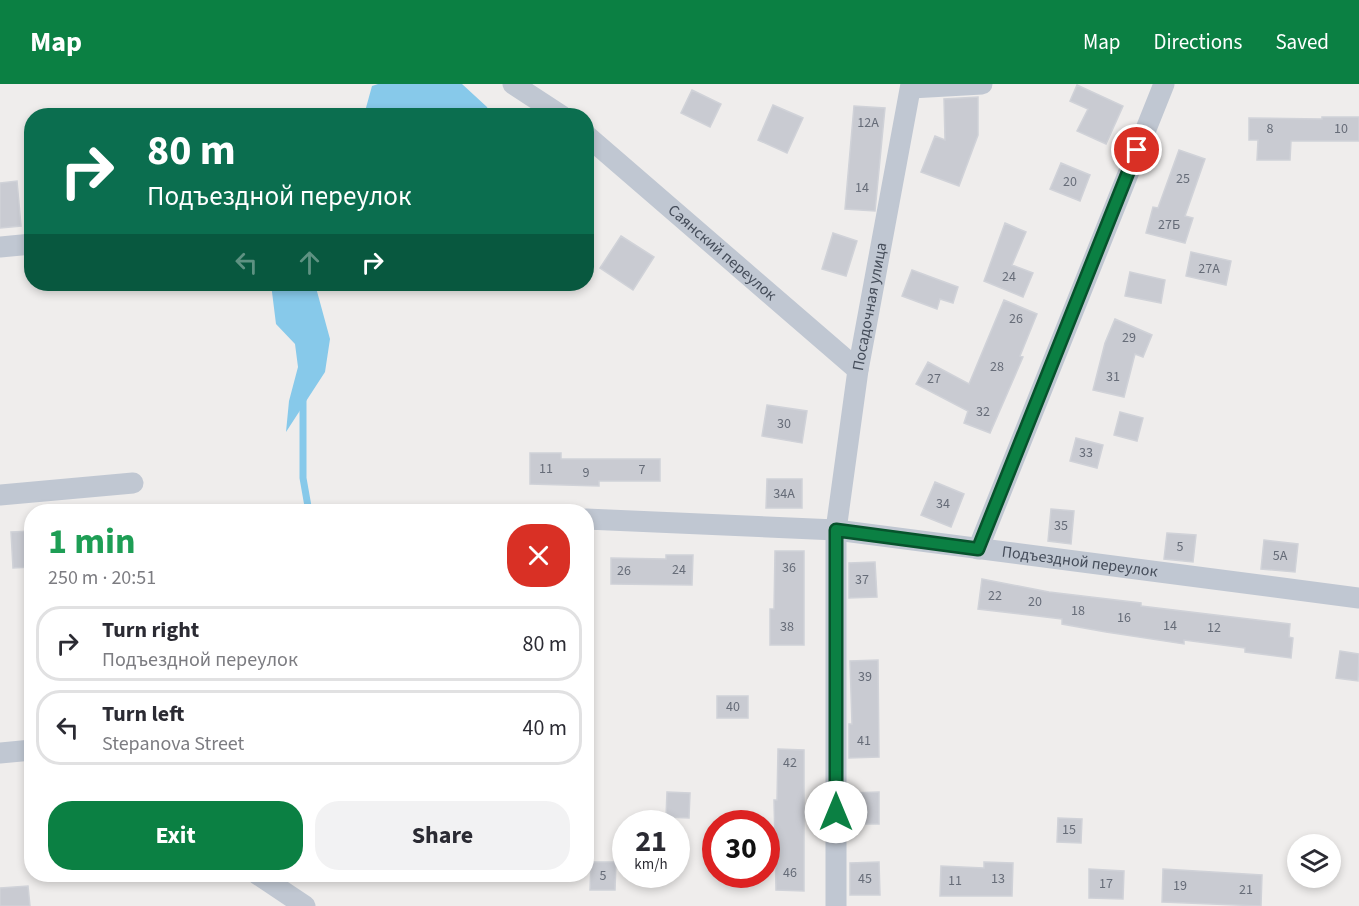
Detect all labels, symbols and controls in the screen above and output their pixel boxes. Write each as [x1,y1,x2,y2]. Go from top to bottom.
text: Map [30,22,82,62]
text: Map [1083,27,1121,57]
text: Directions [1154,27,1242,57]
text: Saved [1275,27,1329,57]
house number: 12А [857,113,879,133]
house number: 8 [1267,119,1274,139]
house number: 10 [1334,119,1348,139]
text: 80 m [147,121,236,181]
pin [1111,124,1162,175]
icon: right [48,132,126,210]
icon: arrive [1120,133,1153,166]
house number: 25 [1176,169,1190,189]
house number: 20 [1063,172,1077,192]
text: Подъездной переулок [147,177,411,216]
house number: 14 [855,178,869,198]
street label: Саянский переулок [663,200,781,306]
house number: 27Б [1158,215,1180,235]
street label: Посадочная улица [847,241,892,373]
icon: left [230,246,263,279]
icon: ahead [293,246,326,279]
icon: right [356,246,389,279]
house number: 27А [1198,259,1220,279]
house number: 24 [1002,267,1016,287]
house number: 26 [1009,309,1023,329]
house number: 29 [1122,328,1136,348]
house number: 28 [990,357,1004,377]
house number: 31 [1106,367,1120,387]
house number: 27 [927,369,941,389]
house number: 32 [976,402,990,422]
house number: 30 [777,414,791,434]
house number: 33 [1079,443,1093,463]
house number: 11 [539,459,553,479]
house number: 7 [639,460,646,480]
house number: 9 [583,463,590,483]
house number: 34А [773,484,795,504]
house number: 34 [936,494,950,514]
text: 1 min [48,516,136,567]
house number: 35 [1054,516,1068,536]
button: close [507,524,570,587]
house number: 5 [1177,537,1184,557]
street label: Подъездной переулок [1001,541,1159,583]
house number: 5А [1273,546,1288,566]
house number: 36 [782,558,796,578]
house number: 24 [672,560,686,580]
house number: 26 [617,561,631,581]
text: 250 m · 20:51 [48,564,156,592]
house number: 37 [855,570,869,590]
house number: 22 [988,586,1002,606]
house number: 20 [1028,592,1042,612]
house number: 18 [1071,601,1085,621]
house number: 16 [1117,608,1131,628]
text: Turn right [102,614,199,646]
house number: 14 [1163,616,1177,636]
house number: 38 [780,617,794,637]
house number: 12 [1207,618,1221,638]
icon: right [51,627,84,660]
text: 80 m [522,628,567,660]
text: Подъездной переулок [102,646,298,674]
house number: 39 [858,667,872,687]
house number: 40 [726,697,740,717]
text: Turn left [102,698,184,730]
icon: left [51,711,84,744]
text: 40 m [522,712,567,744]
text: Stepanova Street [102,730,244,758]
house number: 41 [857,731,871,751]
house number: 42 [783,753,797,773]
position arrow [804,780,868,844]
button: Exit [48,801,303,870]
button: Share [315,801,570,870]
speed limit sign: 30 [702,810,780,888]
text: 21 [635,820,667,863]
house number: 15 [1062,820,1076,840]
map controls [1287,834,1341,888]
button: layers [1287,834,1341,888]
text: km/h [634,854,668,875]
house number: 46 [783,863,797,883]
house number: 5 [600,866,607,886]
house number: 45 [858,869,872,889]
house number: 13 [991,869,1005,889]
house number: 11 [948,871,962,891]
house number: 17 [1099,874,1113,894]
house number: 19 [1173,876,1187,896]
house number: 21 [1239,880,1253,900]

